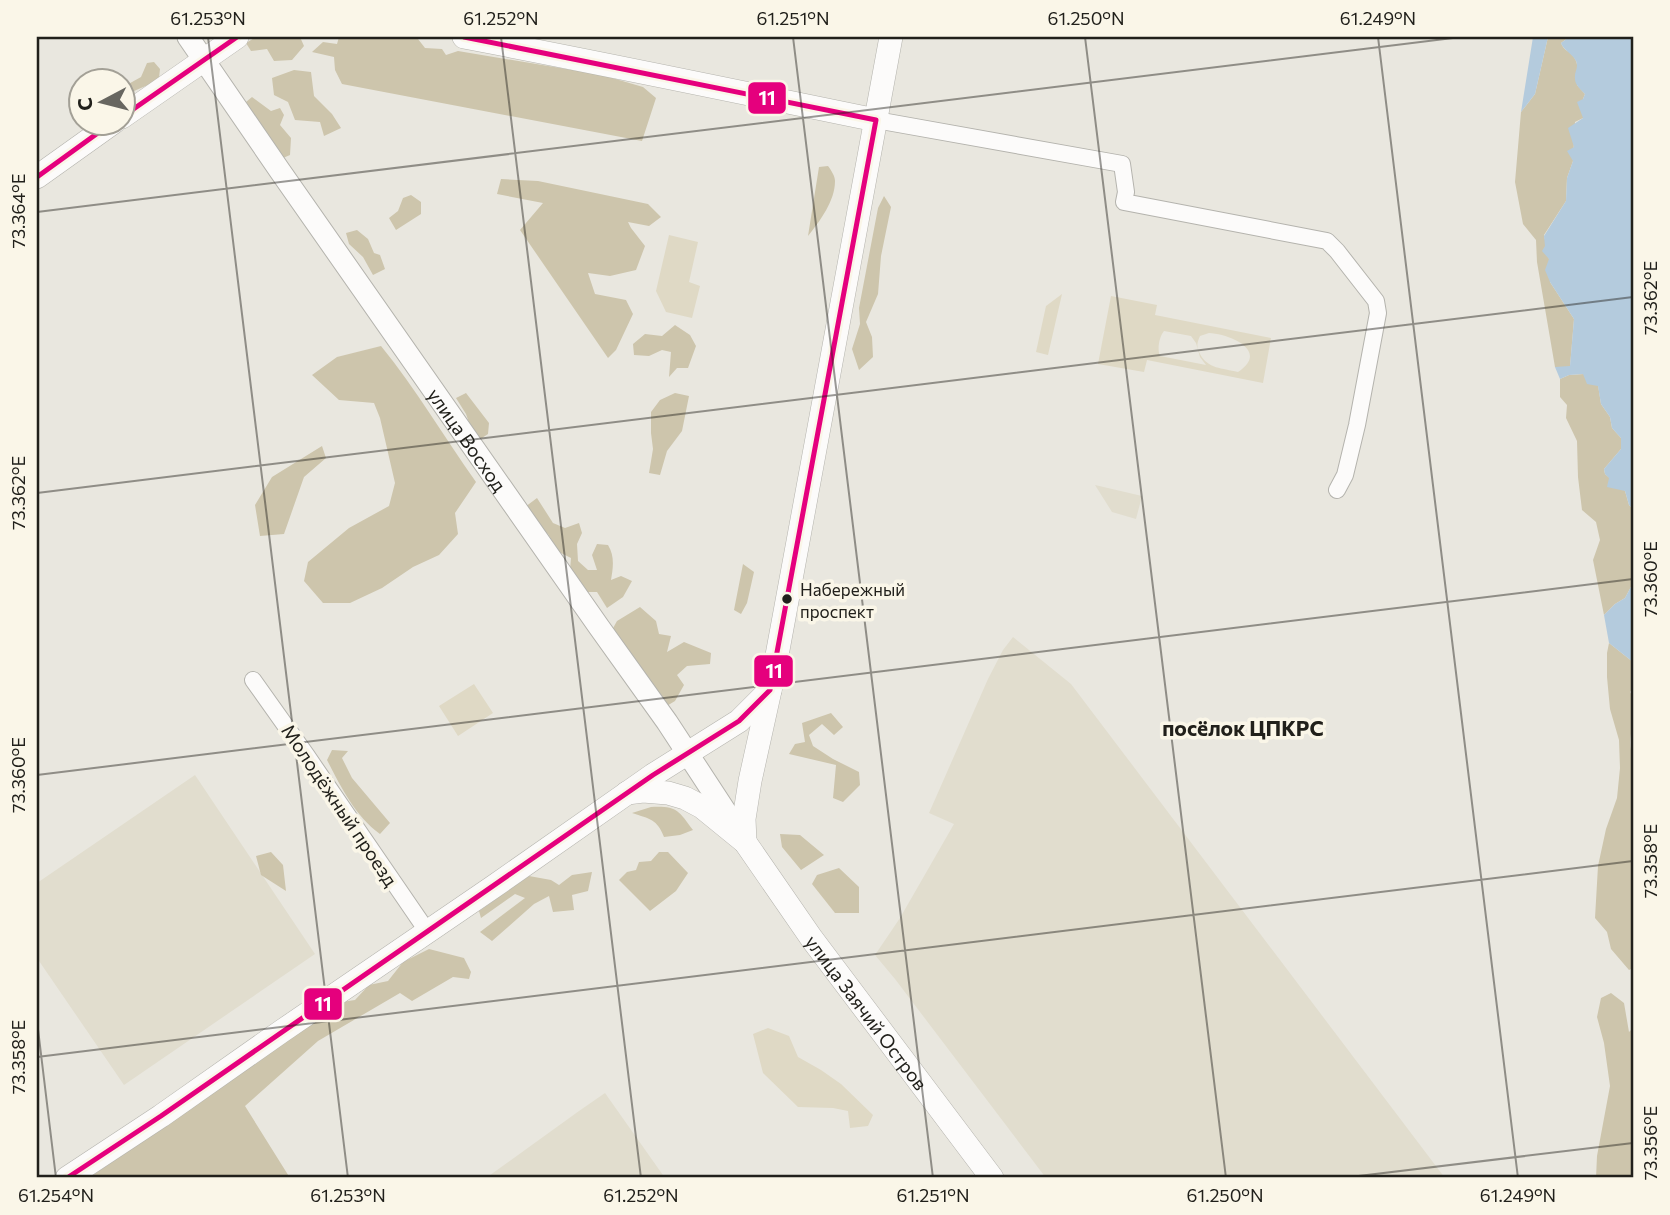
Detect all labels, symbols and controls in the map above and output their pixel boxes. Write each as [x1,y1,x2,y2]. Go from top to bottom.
text: 61.253°N [170,7,246,29]
text: 61.252°N [463,7,539,29]
text: 61.251°N [756,7,830,29]
text: 61.250°N [1048,7,1124,29]
text: 61.249°N [1340,7,1416,29]
north arrow [66,66,136,136]
line badge: 11 [747,81,787,115]
text: 11 [758,86,776,109]
text: С [72,96,97,112]
text: 73.364°E [7,174,29,248]
text: 73.362°E [1639,261,1661,335]
street label: улица Восход [424,383,512,495]
text: 73.362°E [7,456,29,530]
text: 73.360°E [1639,541,1661,617]
place label: Набережный проспект [800,579,905,622]
marker: Набережный проспект [780,592,794,606]
line badge: 11 [753,654,794,688]
text: 11 [765,659,783,682]
district label: посёлок ЦПКРС [1162,715,1324,740]
street label: Молодёжный проезд [277,720,403,890]
text: 73.360°E [7,737,29,813]
text: 73.358°E [1639,824,1661,898]
street label: улица Заячий Остров [801,930,933,1094]
line badge: 11 [303,987,343,1021]
text: 11 [314,992,332,1015]
text: 73.358°E [7,1020,29,1094]
text: 73.356°E [1639,1106,1661,1180]
text: 61.254°N [18,1184,94,1206]
text: 61.253°N [310,1184,386,1206]
text: 61.252°N [603,1184,679,1206]
text: 61.251°N [896,1184,970,1206]
text: 61.250°N [1187,1184,1263,1206]
text: 61.249°N [1480,1184,1556,1206]

